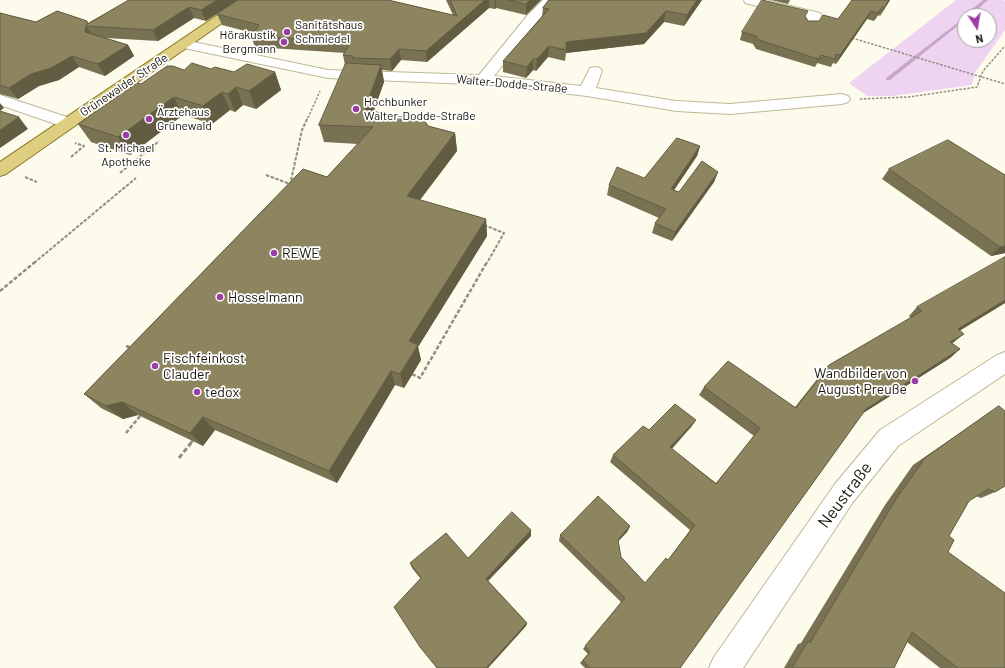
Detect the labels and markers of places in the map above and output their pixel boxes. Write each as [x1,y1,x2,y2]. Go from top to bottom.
place label: Sanitätshaus Schmiedel [295,18,363,46]
marker: Sanitätshaus Schmiedel [282,27,292,37]
place label: Hörakustik Bergmann [220,28,276,56]
marker: Hörakustik Bergmann [279,37,289,47]
place label: Hochbunker Walter-Dodde-Straße [364,95,476,123]
marker: Hochbunker Walter-Dodde-Straße [351,104,361,114]
place label: Ärztehaus Grünewald [157,105,212,133]
marker: Ärztehaus Grünewald [144,114,154,124]
marker: St. Michael Apotheke [121,130,131,140]
place label: St. Michael Apotheke [98,141,154,169]
place label: REWE [282,245,320,261]
marker: REWE [269,248,279,258]
place label: Hosselmann [228,289,303,305]
marker: Hosselmann [215,292,225,302]
place label: Fischfeinkost Clauder [163,350,245,382]
marker: Fischfeinkost Clauder [150,361,160,371]
place label: Wandbilder von August Preuße [814,365,907,398]
marker: Wandbilder von August Preuße [910,376,920,386]
place label: tedox [205,384,239,400]
marker: tedox [192,387,202,397]

